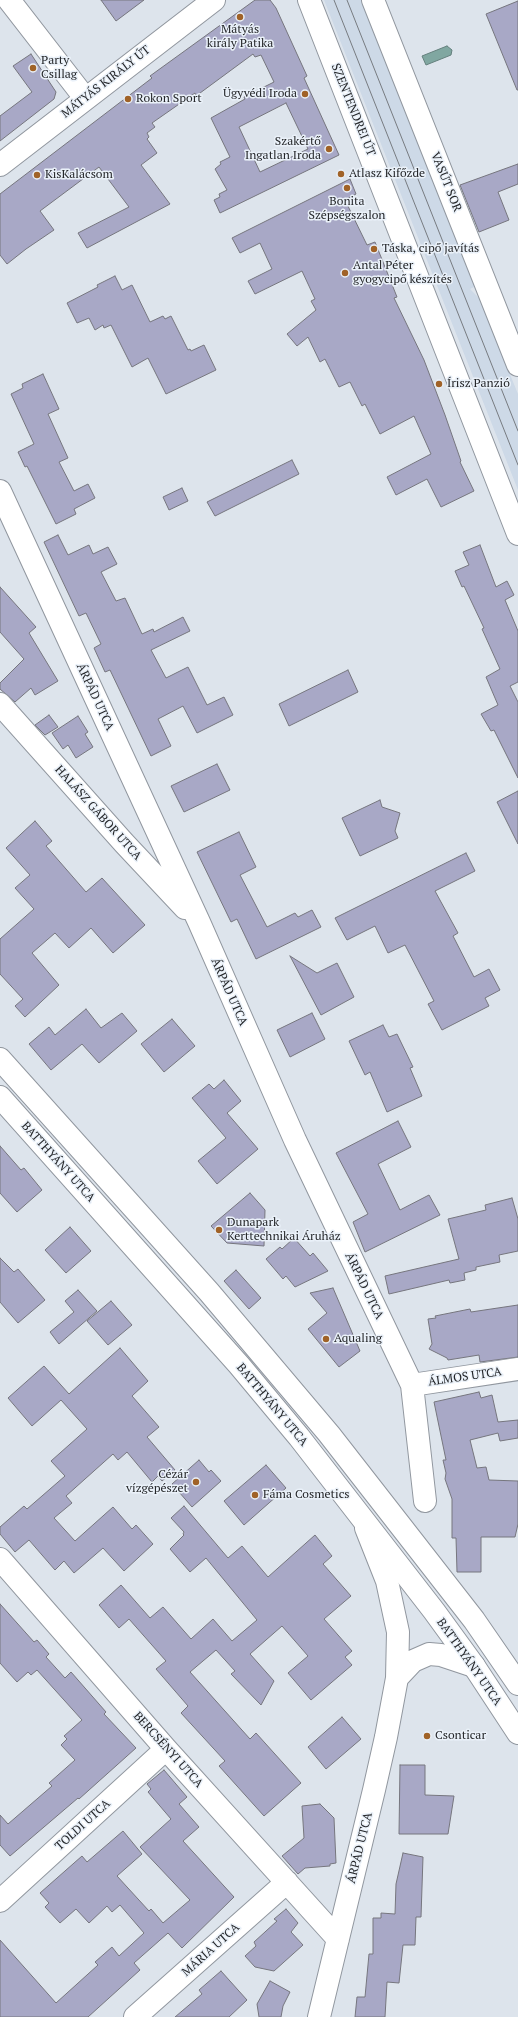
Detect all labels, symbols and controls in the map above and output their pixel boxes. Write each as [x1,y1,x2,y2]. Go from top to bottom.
marker: Mátyás király Patika [235,12,245,22]
place label: Mátyás király Patika [207,23,273,51]
street label: MÁTYÁS KIRÁLY ÚT [59,43,153,121]
place label: Party Csillag [41,54,77,82]
street label: SZENTENDREI ÚT [328,62,378,158]
marker: Party Csillag [28,63,38,73]
place label: Ügyvédi Iroda [223,87,297,101]
marker: Ügyvédi Iroda [300,89,310,99]
place label: Rokon Sport [136,92,202,106]
marker: Rokon Sport [123,94,133,104]
place label: Szakértő Ingatlan Iroda [245,135,321,163]
marker: Szakértő Ingatlan Iroda [324,144,334,154]
street label: VASÚT SOR [428,150,464,214]
place label: Atlasz Kifőzde [349,167,425,181]
place label: KisKalácsom [45,168,113,182]
marker: Atlasz Kifőzde [336,169,346,179]
marker: KisKalácsom [32,170,42,180]
marker: Bonita Szépségszalon [342,183,352,193]
place label: Bonita Szépségszalon [308,195,386,223]
place label: Táska, cipő javítás [382,242,479,256]
marker: Táska, cipő javítás [369,244,379,254]
place label: Antal Péter gyogycipő készítés [353,259,452,287]
marker: Antal Péter gyogycipő készítés [340,268,350,278]
place label: Írisz Panzió [447,377,510,391]
marker: Írisz Panzió [434,379,444,389]
street label: ÁRPÁD UTCA [73,661,117,733]
street label: HALÁSZ GÁBOR UTCA [52,763,144,863]
street label: ÁRPÁD UTCA [208,956,250,1028]
street label: BATTHYÁNY UTCA [18,1119,98,1205]
place label: Dunapark Kerttechnikai Áruház [227,1216,341,1244]
marker: Dunapark Kerttechnikai Áruház [214,1225,224,1235]
street label: ÁRPÁD UTCA [342,1250,386,1322]
place label: Aqualing [334,1332,382,1346]
marker: Aqualing [321,1334,331,1344]
street label: BATTHYÁNY UTCA [233,1361,311,1449]
street label: ÁLMOS UTCA [427,1365,503,1389]
place label: Cézár vízgépészet [126,1468,188,1496]
marker: Cézár vízgépészet [191,1477,201,1487]
place label: Fáma Cosmetics [263,1488,349,1502]
marker: Fáma Cosmetics [250,1490,260,1500]
street label: BATTHYÁNY UTCA [433,1616,505,1708]
street label: BERCSÉNYI UTCA [130,1709,206,1791]
place label: Csonticar [435,1729,486,1743]
marker: Csonticar [422,1731,432,1741]
street label: TOLDI UTCA [53,1797,113,1853]
street label: ÁRPÁD UTCA [344,1811,376,1885]
street label: MÁRIA UTCA [179,1920,243,1980]

